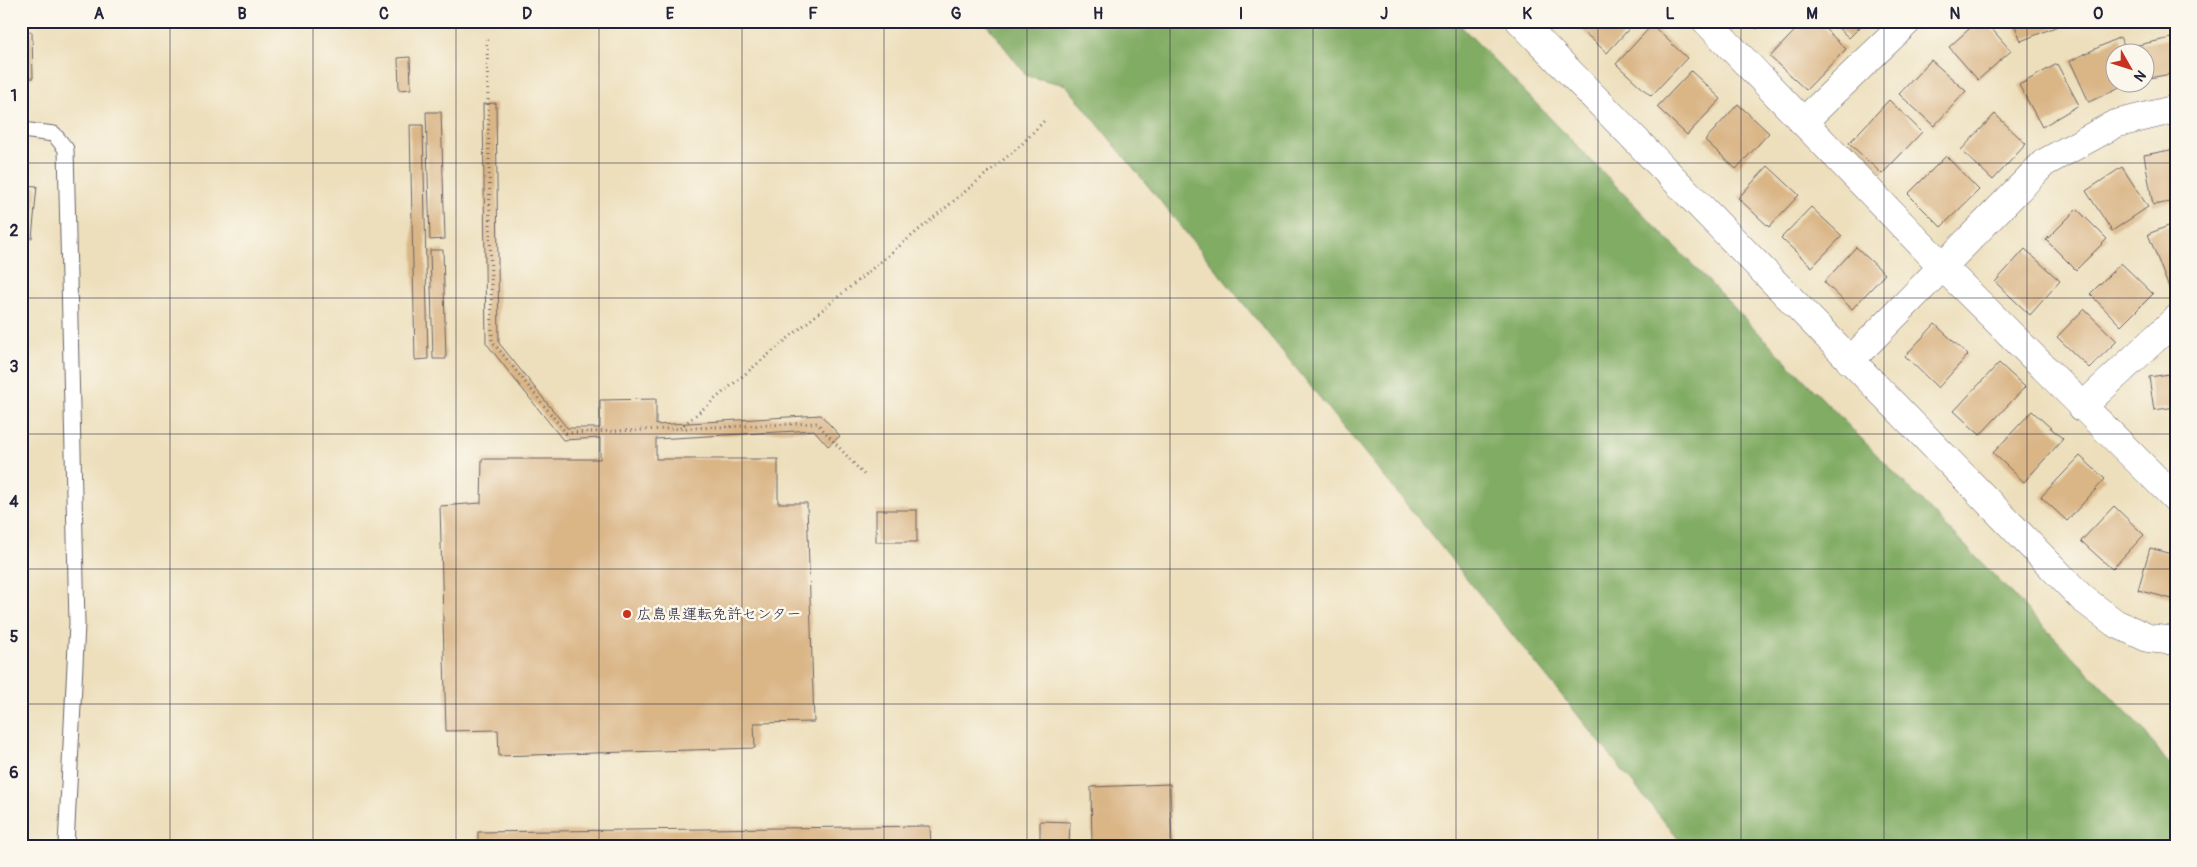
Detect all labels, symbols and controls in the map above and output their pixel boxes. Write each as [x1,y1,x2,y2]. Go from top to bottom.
text: A [94,4,105,24]
text: B [237,4,247,24]
text: C [379,4,389,24]
text: D [522,4,532,24]
text: E [666,4,675,24]
text: F [808,4,818,24]
text: G [951,4,962,24]
text: H [1093,4,1103,24]
text: I [1239,4,1243,24]
text: J [1380,4,1388,24]
text: K [1522,4,1532,24]
text: L [1665,4,1675,24]
text: M [1806,4,1818,24]
text: N [1950,4,1961,24]
text: O [2093,4,2103,24]
north arrow [2104,42,2154,92]
text: N [2130,67,2149,85]
text: 1 [11,86,17,106]
text: 2 [10,221,19,241]
text: 3 [10,357,19,377]
text: 4 [9,492,19,512]
place label: 広島県運転免許センター [637,605,801,624]
marker: 広島県運転免許センター [621,608,633,620]
text: 5 [10,627,19,647]
text: 6 [9,763,19,783]

